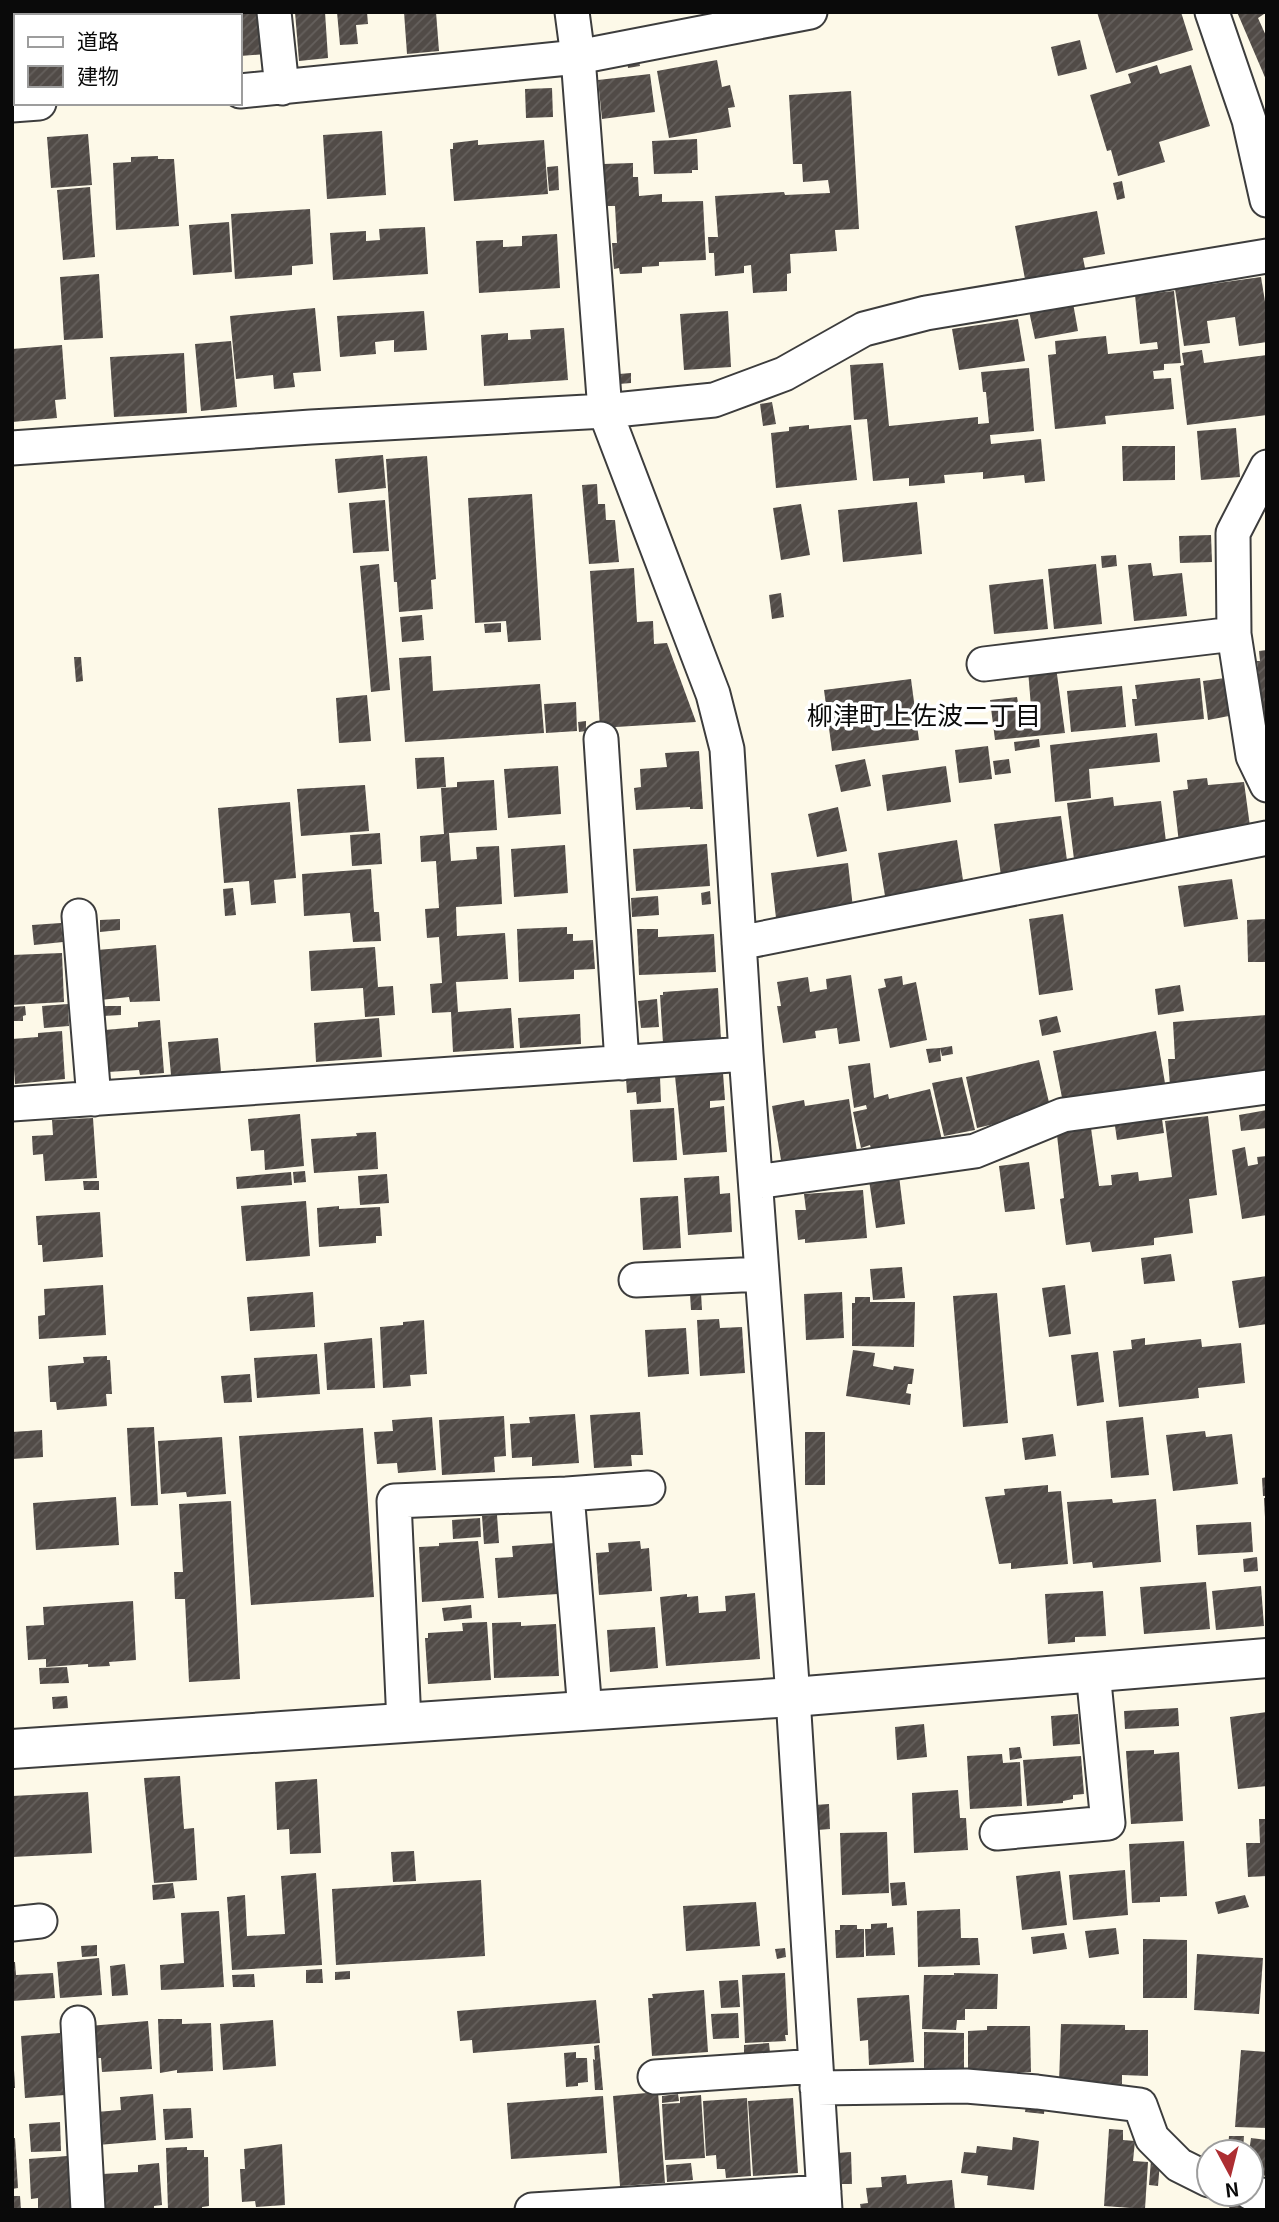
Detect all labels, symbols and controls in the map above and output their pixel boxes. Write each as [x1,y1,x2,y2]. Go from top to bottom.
legend [14,14,242,105]
text: 道路 [77,25,119,55]
text: 建物 [77,60,119,90]
district label: 柳津町上佐波二丁目 [807,695,1041,732]
north arrow [1195,2138,1265,2208]
text: N [1224,2177,1241,2206]

